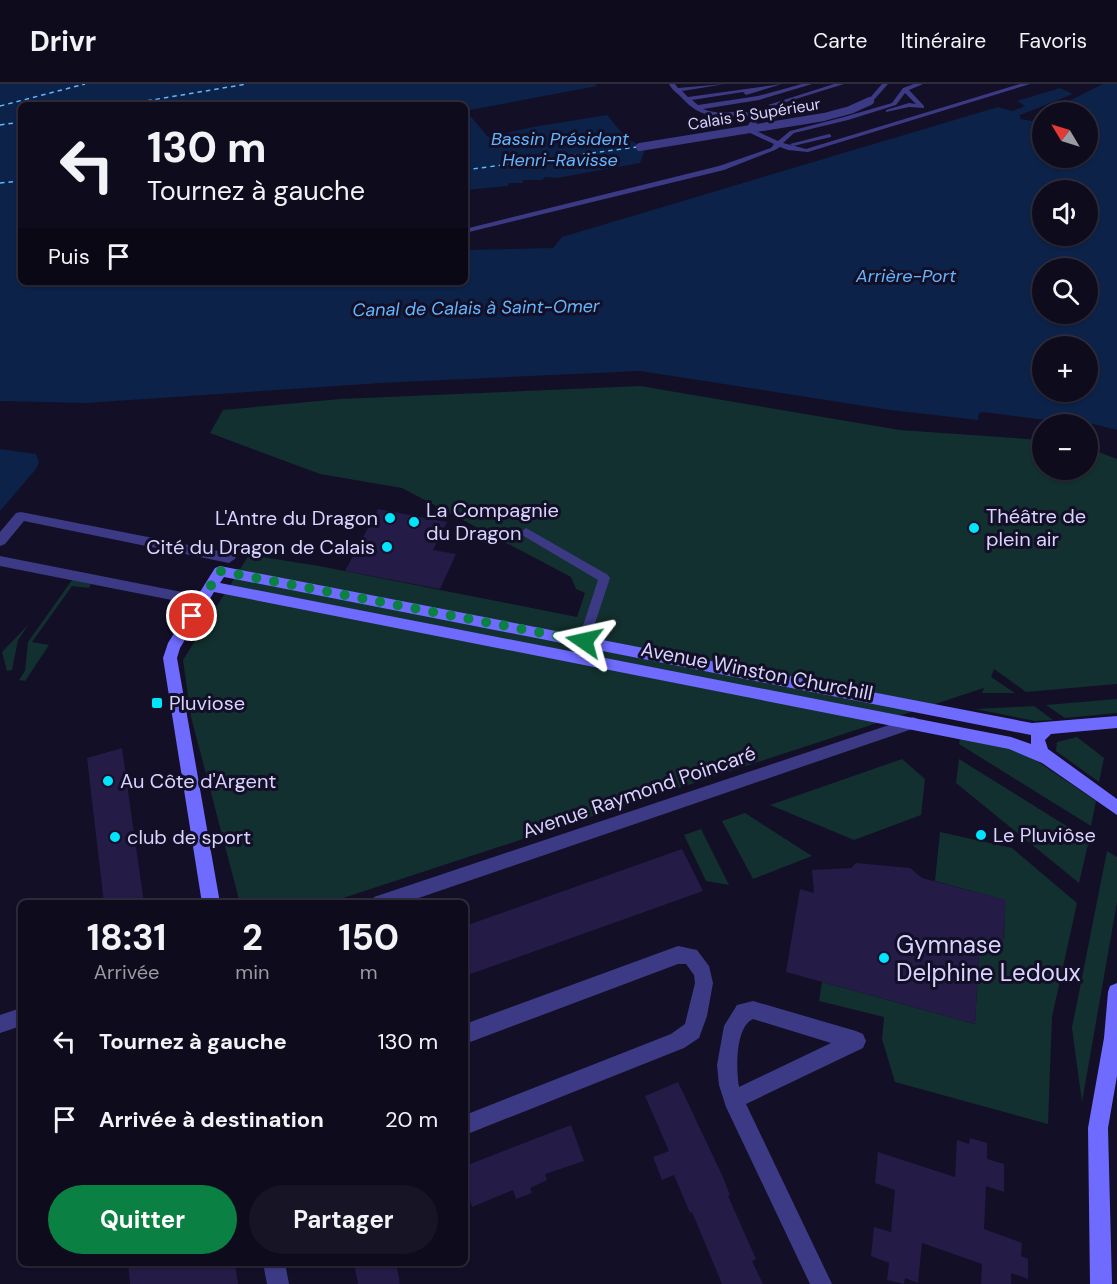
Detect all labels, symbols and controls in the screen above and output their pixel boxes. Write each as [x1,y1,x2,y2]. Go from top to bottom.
text: Drivr [30,23,96,60]
text: Carte [813,27,867,55]
text: Itinéraire [900,27,986,55]
text: Favoris [1019,27,1087,55]
street label: Calais 5 Supérieur [686,93,822,135]
north arrow [1032,102,1098,168]
map controls [1032,102,1098,480]
text: 130 m [147,120,267,175]
icon: left [48,126,126,204]
water label: Bassin Président Henri-Ravisse [491,127,630,172]
text: Tournez à gauche [147,173,365,208]
button: sound [1032,180,1098,246]
icon: arrive [102,240,135,273]
text: Puis [48,242,90,271]
button: search [1032,258,1098,324]
water label: Arrière-Port [855,264,957,288]
water label: Canal de Calais à Saint-Omer [352,294,601,322]
button: + [1032,336,1098,402]
button: − [1032,414,1098,480]
place label: La Compagnie du Dragon [426,497,559,546]
place label: Théâtre de plein air [986,503,1086,552]
place label: L'Antre du Dragon [215,505,378,531]
marker: L'Antre du Dragon [383,511,397,525]
marker: La Compagnie du Dragon [407,515,421,529]
marker: Théâtre de plein air [967,521,981,535]
place label: Cité du Dragon de Calais [146,534,375,560]
marker: Cité du Dragon de Calais [380,540,394,554]
pin [166,590,217,641]
icon: arrive [175,599,208,632]
position arrow [552,609,616,673]
street label: Avenue Winston Churchill [639,636,875,706]
place label: Pluviose [169,690,245,716]
marker: Pluviose [150,696,164,710]
street label: Avenue Raymond Poincaré [519,740,759,844]
place label: Au Côte d'Argent [120,768,276,794]
marker: Au Côte d'Argent [101,774,115,788]
place label: Le Pluviôse [993,822,1096,848]
place label: club de sport [127,824,251,850]
marker: Le Pluviôse [974,828,988,842]
marker: club de sport [108,830,122,844]
text: 18:31 [87,914,166,961]
text: 2 [242,914,263,961]
text: 150 [338,914,399,961]
place label: Gymnase Delphine Ledoux [896,929,1081,988]
marker: Gymnase Delphine Ledoux [877,951,891,965]
text: Arrivée [94,959,159,985]
text: min [235,959,269,985]
text: m [360,959,378,985]
icon: left [48,1025,81,1058]
text: Tournez à gauche [99,1027,287,1056]
text: 130 m [378,1027,438,1056]
icon: arrive [48,1103,81,1136]
text: Arrivée à destination [99,1105,324,1134]
text: 20 m [385,1105,438,1134]
button: Quitter [48,1185,237,1254]
button: Partager [249,1185,438,1254]

